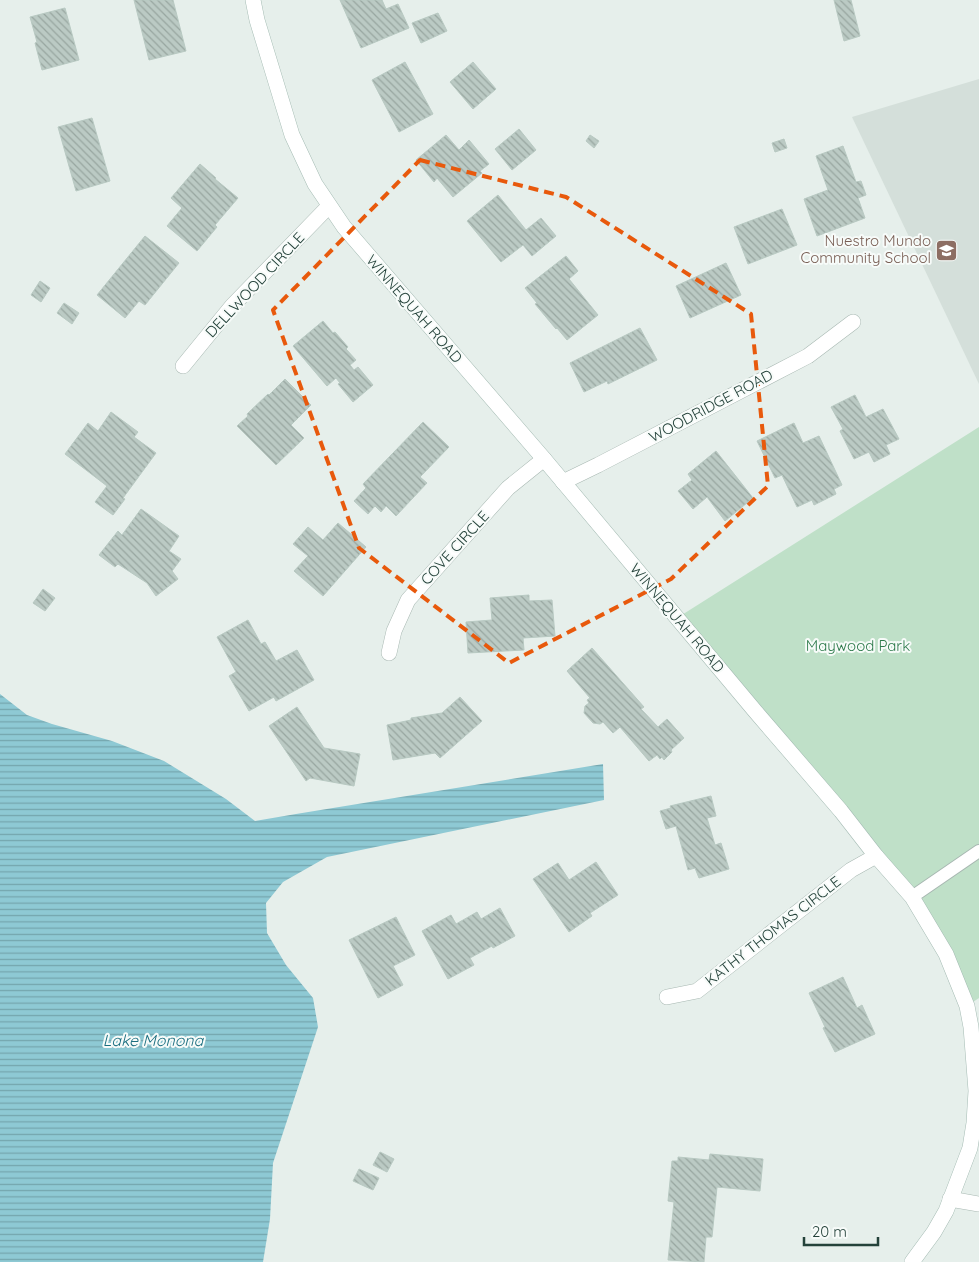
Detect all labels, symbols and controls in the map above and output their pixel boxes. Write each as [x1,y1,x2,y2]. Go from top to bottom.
street label: DELLWOOD CIRCLE [201,228,308,341]
place label: Nuestro Mundo Community School [800,231,931,267]
school or university icon: Nuestro Mundo Community School [935,238,959,262]
street label: WINNEQUAH ROAD [362,251,467,367]
street label: WOODRIDGE ROAD [646,365,776,446]
street label: COVE CIRCLE [416,507,493,589]
street label: WINNEQUAH ROAD [626,559,729,676]
park label: Maywood Park [806,636,910,655]
street label: KATHY THOMAS CIRCLE [701,872,844,990]
water label: Lake Monona [103,1030,205,1050]
scale bar [804,1214,878,1246]
text: 20 m [812,1222,847,1241]

